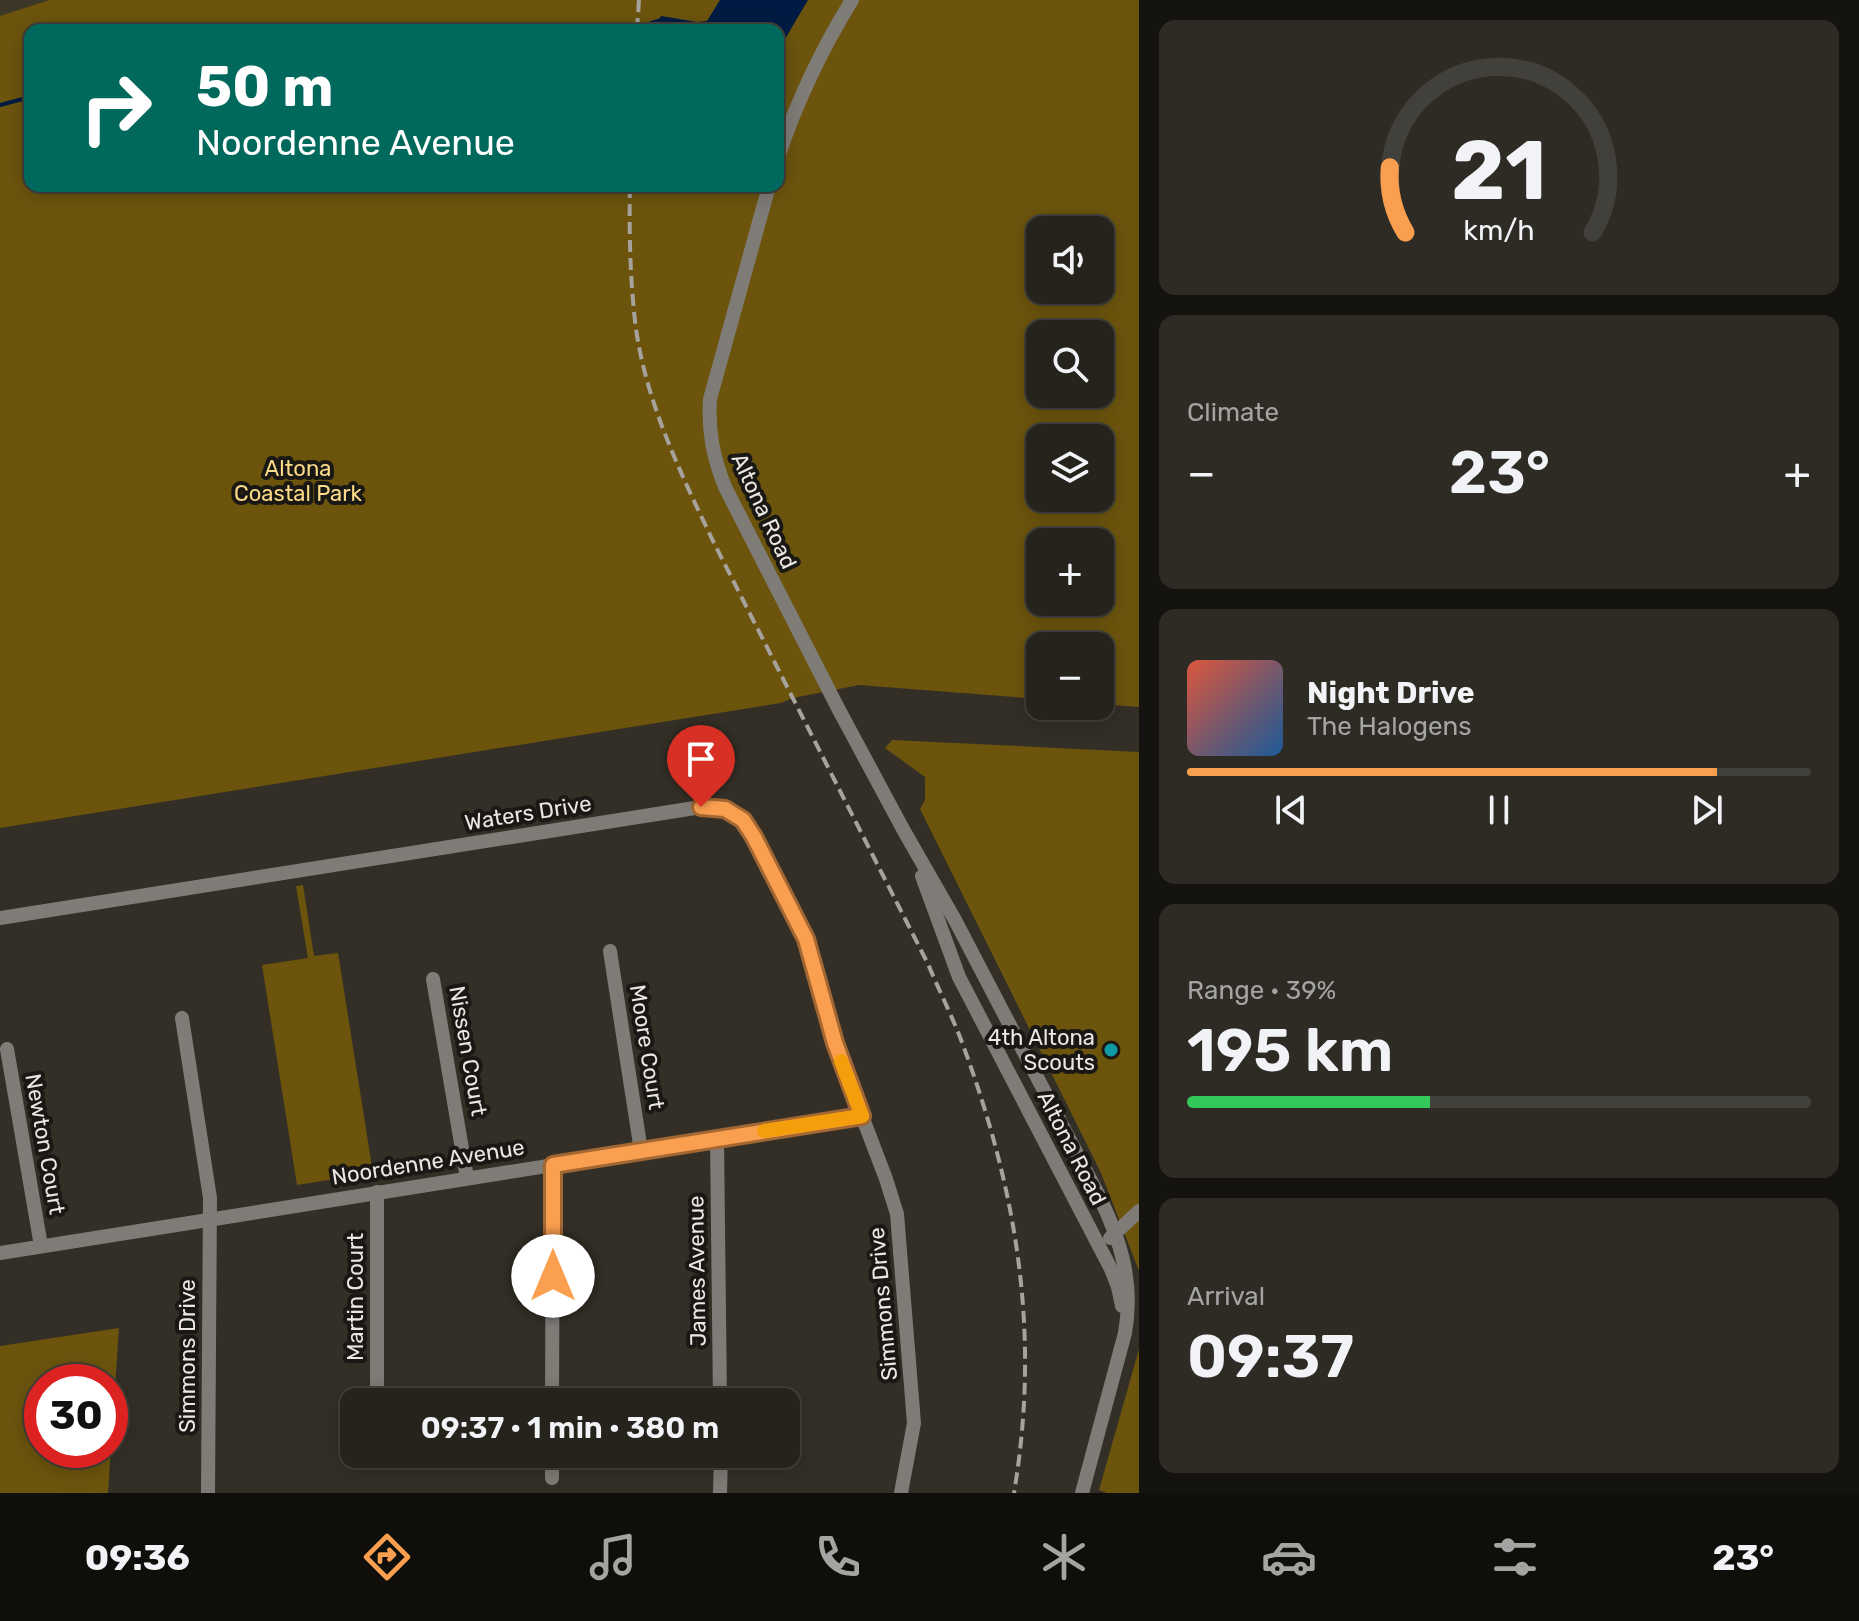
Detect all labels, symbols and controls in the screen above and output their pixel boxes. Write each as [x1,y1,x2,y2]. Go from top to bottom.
text: 50 m [196,54,333,120]
icon: right [64,56,168,160]
text: Noordenne Avenue [196,121,515,164]
text: 21 [1451,121,1547,220]
text: km/h [1463,213,1535,247]
map controls [1026,216,1114,720]
button: sound [1026,216,1114,304]
button: search [1026,320,1114,408]
text: Climate [1187,397,1279,428]
button: layers [1026,424,1114,512]
text: 23° [1449,437,1550,508]
text: − [1187,447,1216,499]
text: + [1784,447,1811,499]
street label: Altona Road [725,449,803,573]
park label: Altona Coastal Park [234,455,363,507]
button: + [1026,528,1114,616]
button: − [1026,632,1114,720]
text: Night Drive [1307,675,1475,711]
text: The Halogens [1307,711,1472,742]
pin [667,725,735,807]
icon: arrive [679,737,723,781]
icon: previous [1269,788,1313,832]
icon: pause [1477,788,1521,832]
icon: next [1685,788,1729,832]
street label: Waters Drive [463,790,593,836]
text: Range · 39% [1187,975,1336,1006]
street label: Moore Court [624,983,670,1112]
street label: Nissen Court [443,984,493,1119]
text: 195 km [1187,1015,1393,1086]
place label: 4th Altona Scouts [988,1024,1095,1076]
marker: 4th Altona Scouts [1102,1041,1120,1059]
street label: Newton Court [19,1072,71,1217]
street label: Altona Road [1032,1086,1112,1210]
street label: Noordenne Avenue [330,1133,526,1191]
street label: James Avenue [682,1195,712,1347]
street label: Simmons Drive [863,1226,903,1382]
street label: Martin Court [342,1233,369,1361]
position arrow [511,1234,595,1318]
street label: Simmons Drive [174,1279,201,1433]
text: Arrival [1187,1281,1265,1312]
text: 09:37 [1187,1321,1354,1392]
speed limit sign: 30 [24,1364,128,1468]
text: 09:37 · 1 min · 380 m [421,1410,719,1446]
icon: directions [359,1529,415,1585]
icon: music [585,1529,641,1585]
icon: phone [810,1529,866,1585]
icon: climate [1036,1529,1092,1585]
icon: car [1261,1529,1317,1585]
icon: filters [1487,1529,1543,1585]
text: 09:36 [85,1536,190,1579]
text: 23° [1712,1536,1774,1579]

